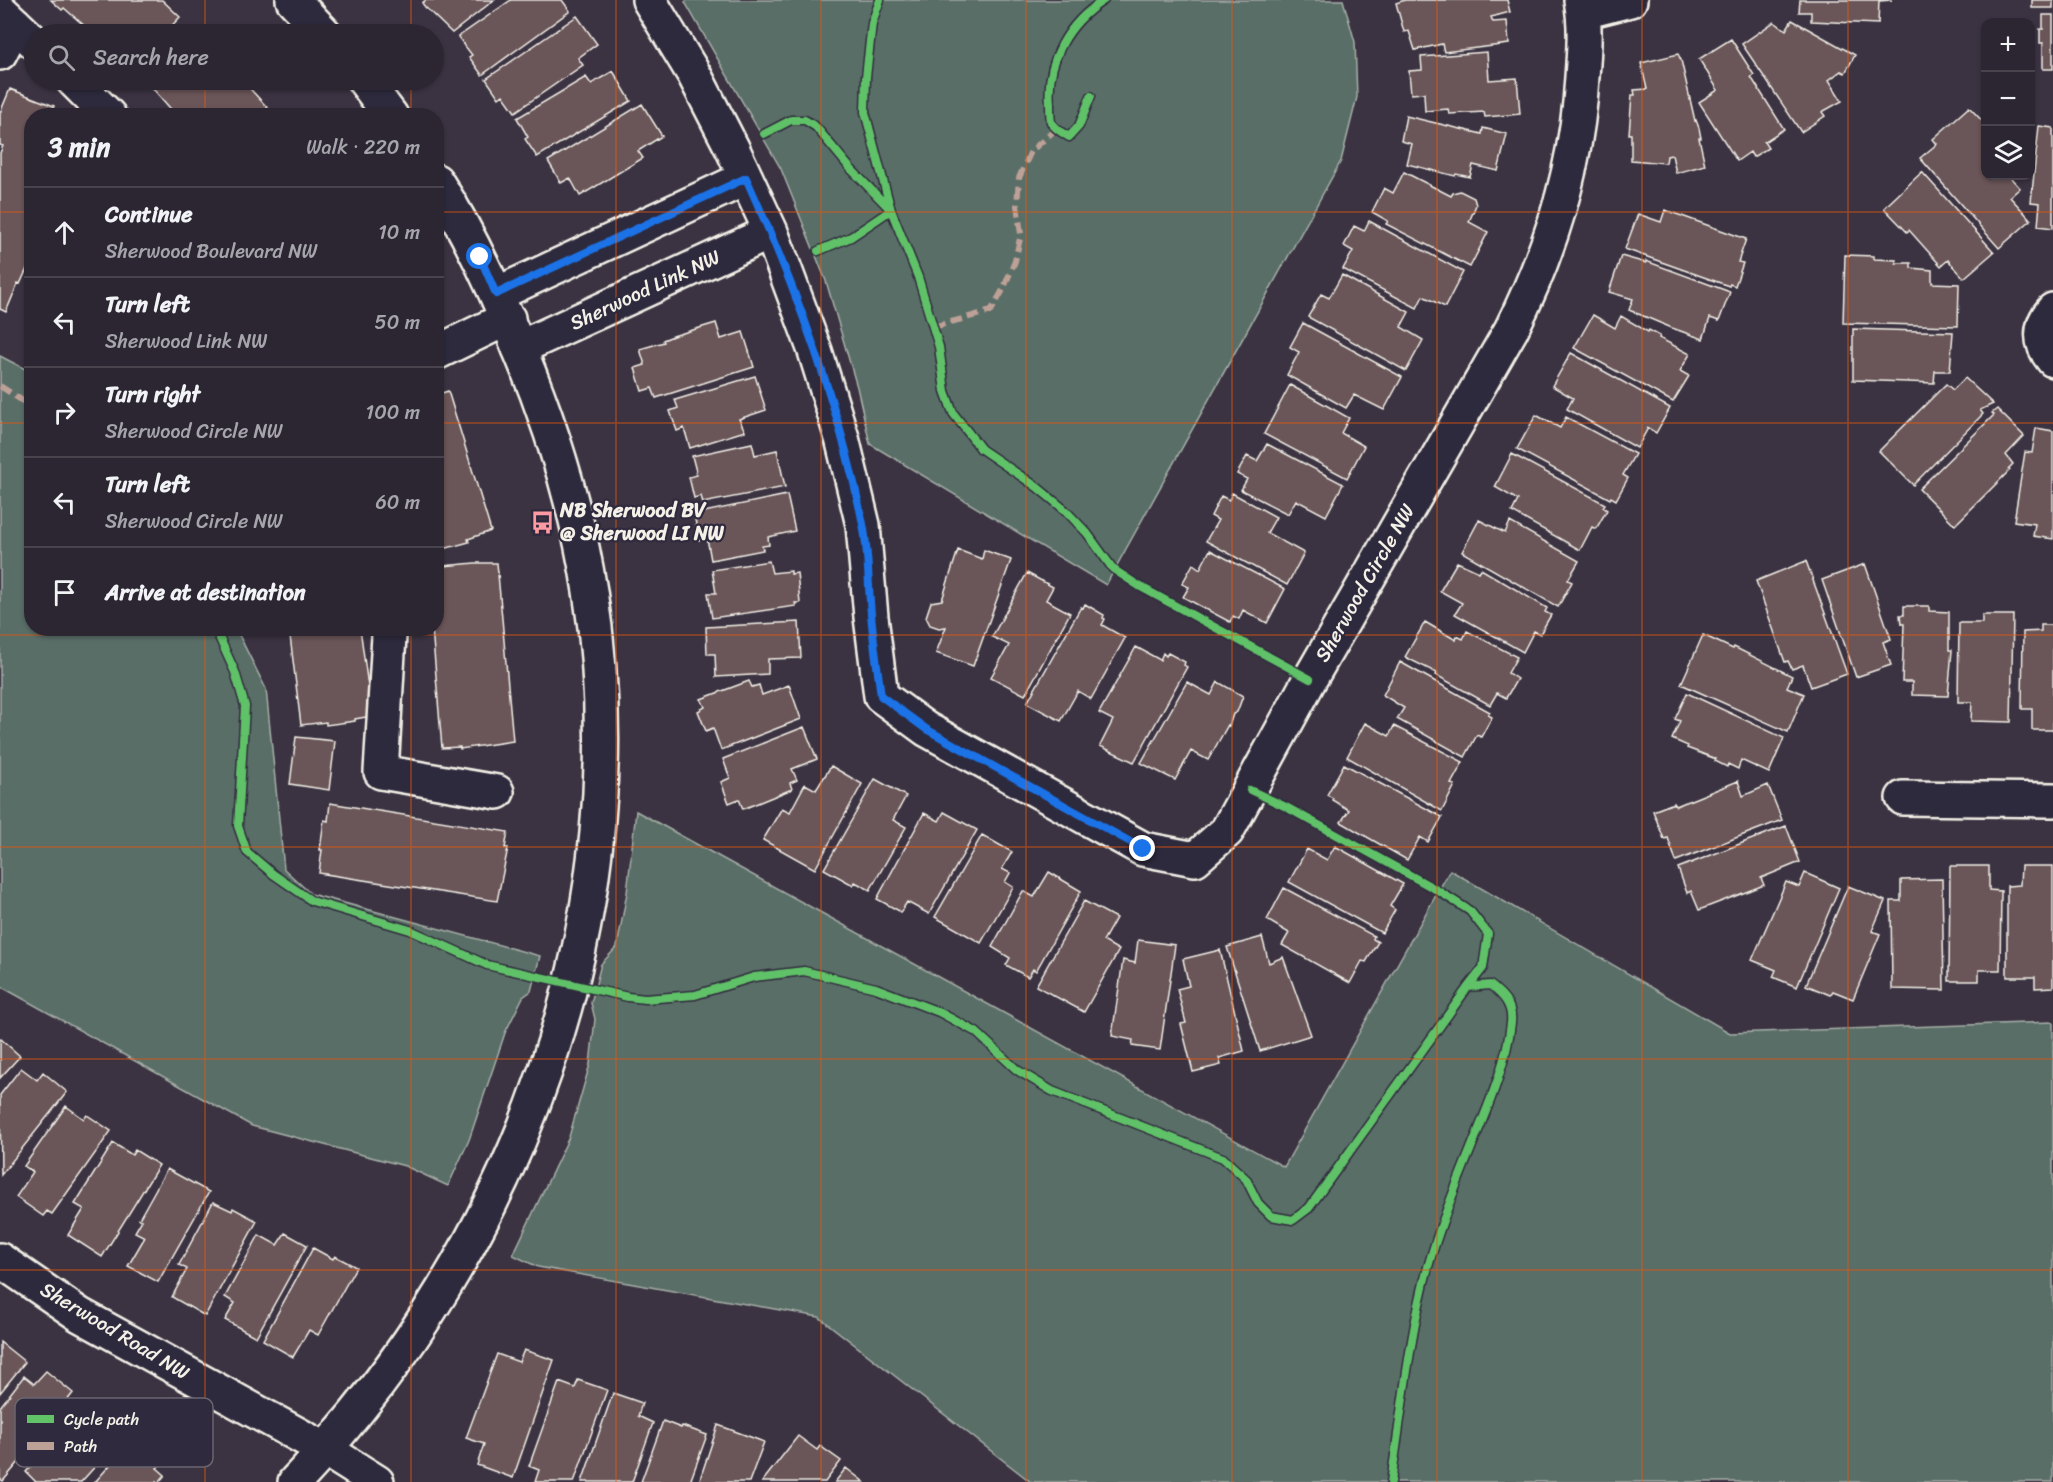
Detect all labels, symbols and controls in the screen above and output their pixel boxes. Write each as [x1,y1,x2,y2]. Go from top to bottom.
map controls [1981,18,2035,180]
button: + [1981,18,2035,72]
search box [24,24,444,90]
text: Search here [93,38,209,77]
icon: search [45,41,78,74]
button: − [1981,72,2035,126]
text: 3 min [48,124,110,170]
button: layers [1981,126,2035,180]
text: Walk · 220 m [306,130,420,165]
text: Continue [105,195,193,234]
text: 10 m [378,215,420,250]
icon: ahead [48,216,81,249]
text: Sherwood Boulevard NW [105,234,318,269]
street label: Sherwood Link NW [564,240,726,340]
route start [466,243,492,269]
text: Turn left [105,285,190,324]
text: 50 m [375,305,420,340]
icon: left [48,306,81,339]
text: Sherwood Link NW [105,324,268,359]
text: Turn right [105,375,200,414]
text: 100 m [366,395,420,430]
icon: right [48,396,81,429]
text: Sherwood Circle NW [105,414,283,449]
text: Turn left [105,465,190,504]
text: 60 m [375,485,420,520]
icon: left [48,486,81,519]
place label: NB Sherwood BV @ Sherwood LI NW [559,493,725,551]
street label: Sherwood Circle NW [1305,497,1425,669]
text: Sherwood Circle NW [105,504,283,539]
bus stop icon: NB Sherwood BV @ Sherwood LI NW [529,509,555,535]
text: Arrive at destination [105,573,306,612]
icon: arrive [48,576,81,609]
route end [1129,835,1155,861]
street label: Sherwood Road NW [33,1272,197,1390]
legend [15,1398,213,1467]
text: Cycle path [64,1405,139,1434]
text: Path [64,1432,97,1461]

